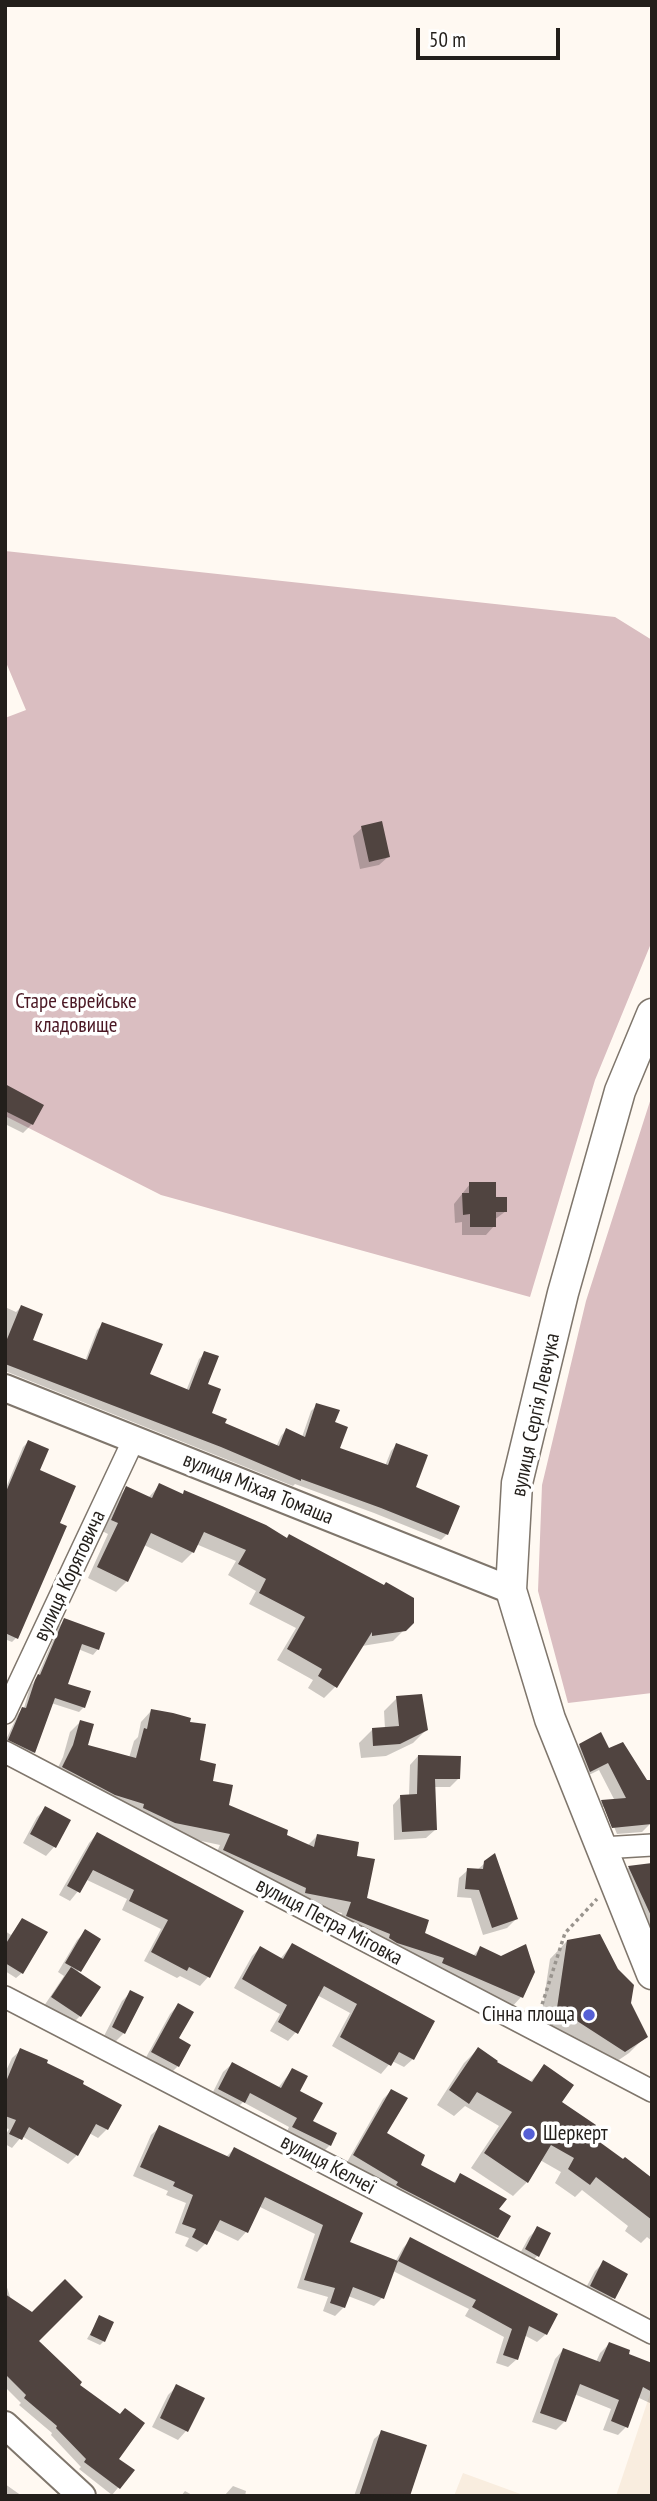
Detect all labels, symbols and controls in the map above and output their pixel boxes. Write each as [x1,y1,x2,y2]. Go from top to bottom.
scale bar [419,14,562,58]
text: 50 m [429,26,466,53]
park label: Старе єврейське кладовище [15,989,137,1039]
street label: вулиця Сергія Левчука [506,1331,566,1499]
street label: вулиця Міхая Томаша [179,1447,337,1531]
street label: вулиця Корятовича [29,1507,111,1645]
street label: вулиця Петра Міговка [252,1873,406,1971]
place label: Сінна площа [482,2002,575,2028]
marker: Сінна площа [581,2007,597,2023]
place label: Шеркерт [543,2121,608,2147]
marker: Шеркерт [521,2126,537,2142]
street label: вулиця Келчеї [276,2130,380,2200]

